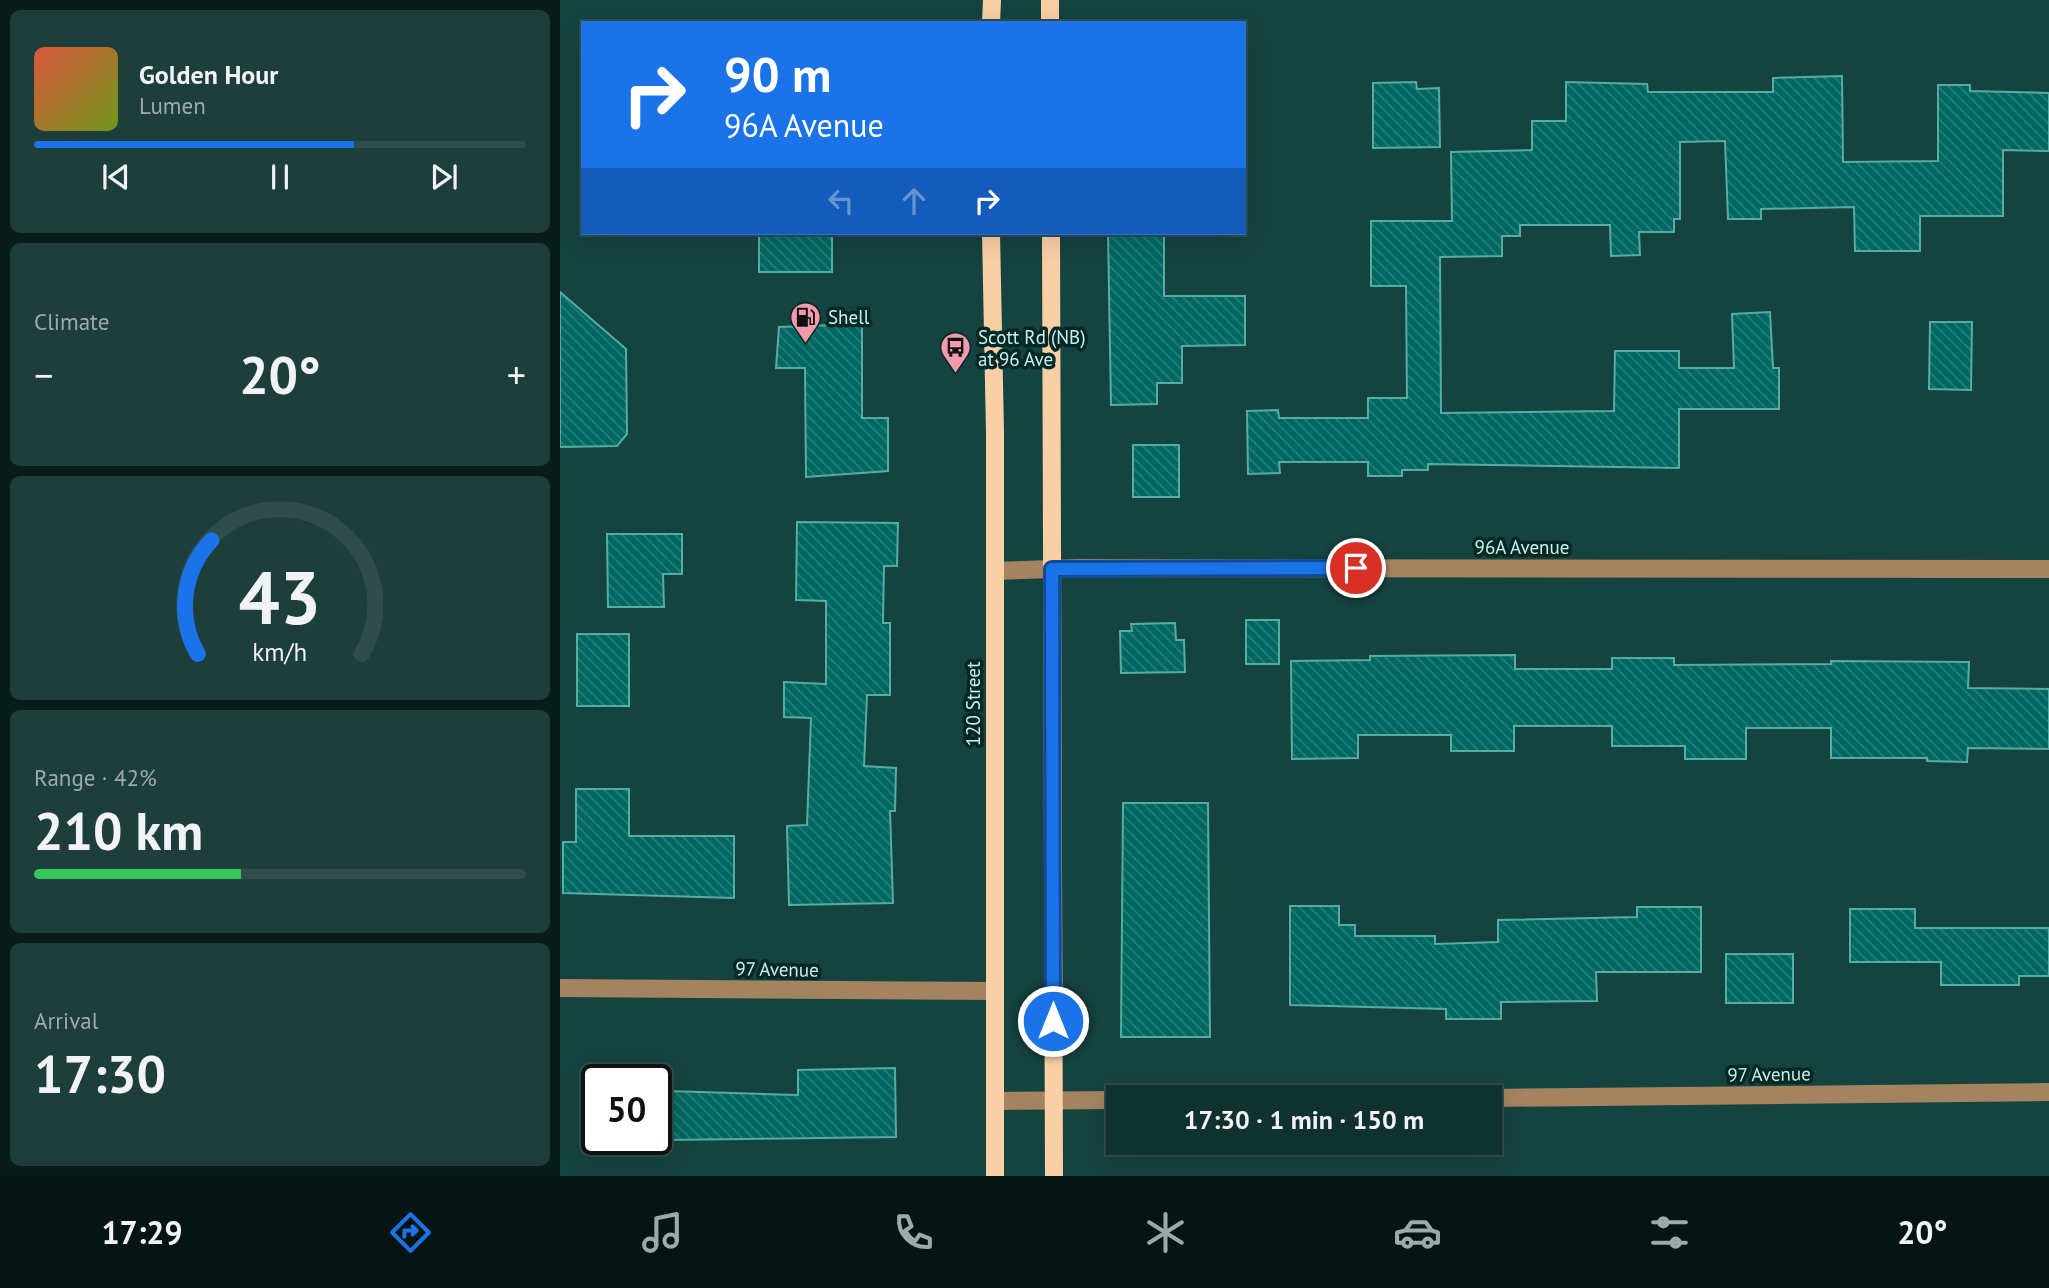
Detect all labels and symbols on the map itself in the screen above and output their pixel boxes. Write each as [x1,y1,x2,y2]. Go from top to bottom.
fuel station icon: Shell [788,300,822,344]
place label: Shell [828,305,870,329]
place label: Scott Rd (NB) at 96 Ave [978,325,1085,371]
bus stop icon: Scott Rd (NB) at 96 Ave [938,331,972,375]
street label: 96A Avenue [1475,535,1569,559]
pin [1326,538,1386,598]
street label: 120 Street [961,661,985,746]
street label: 97 Avenue [735,956,819,982]
position arrow [1016,984,1090,1058]
street label: 97 Avenue [1727,1061,1811,1087]
speed limit sign: 50 [581,1064,672,1155]

